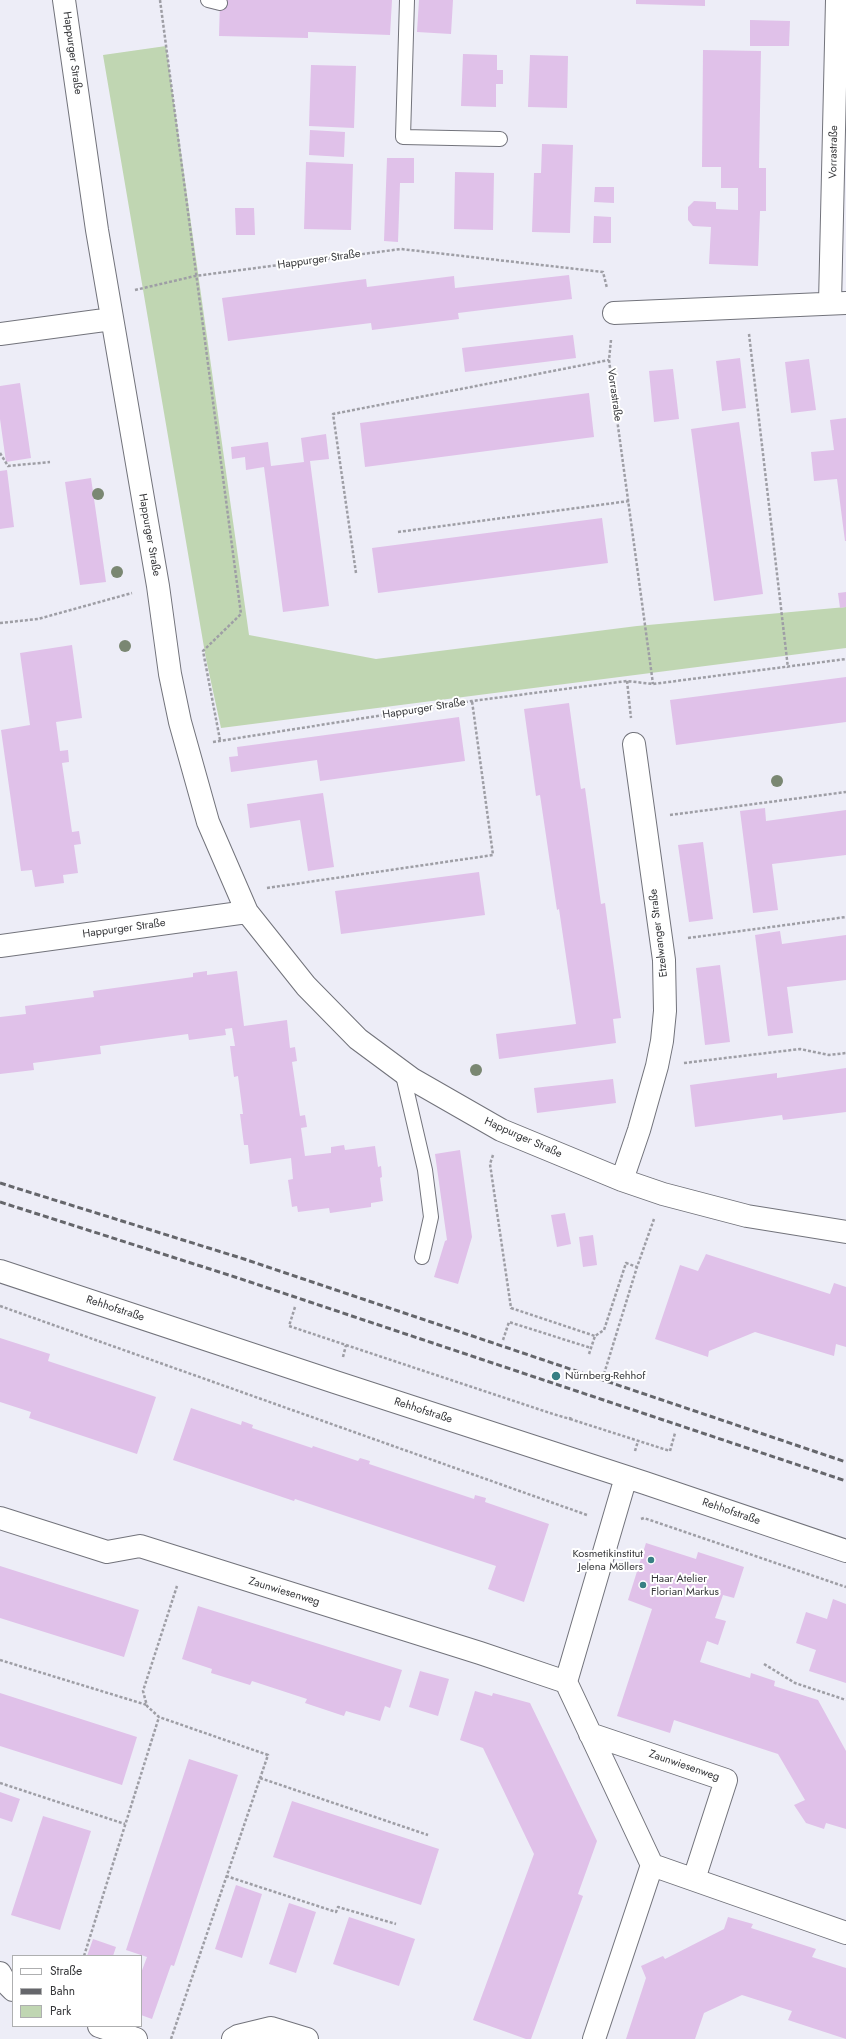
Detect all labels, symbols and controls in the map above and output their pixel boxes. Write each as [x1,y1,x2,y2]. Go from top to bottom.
street label: Happurger Straße [60,11,84,95]
street label: Vorrastraße [827,125,841,179]
street label: Happurger Straße [277,248,361,272]
street label: Vorrastraße [604,368,624,422]
street label: Happurger Straße [135,493,163,577]
street label: Happurger Straße [382,696,466,722]
street label: Etzelwanger Straße [647,888,671,978]
street label: Happurger Straße [82,917,166,941]
street label: Happurger Straße [482,1115,564,1161]
street label: Rehhofstraße [84,1293,146,1325]
place label: Nürnberg-Rehhof [565,1369,645,1383]
marker: Nürnberg-Rehhof [550,1370,562,1382]
street label: Rehhofstraße [392,1395,454,1427]
street label: Rehhofstraße [700,1496,762,1528]
place label: Kosmetikinstitut Jelena Möllers [572,1547,643,1573]
marker: Kosmetikinstitut Jelena Möllers [646,1555,656,1565]
place label: Haar Atelier Florian Markus [651,1572,719,1598]
street label: Zaunwiesenweg [247,1575,321,1609]
marker: Haar Atelier Florian Markus [638,1580,648,1590]
street label: Zaunwiesenweg [647,1748,721,1784]
legend [12,1955,142,2027]
text: Straße [50,1962,82,1980]
text: Bahn [50,1982,75,2000]
text: Park [50,2002,71,2020]

